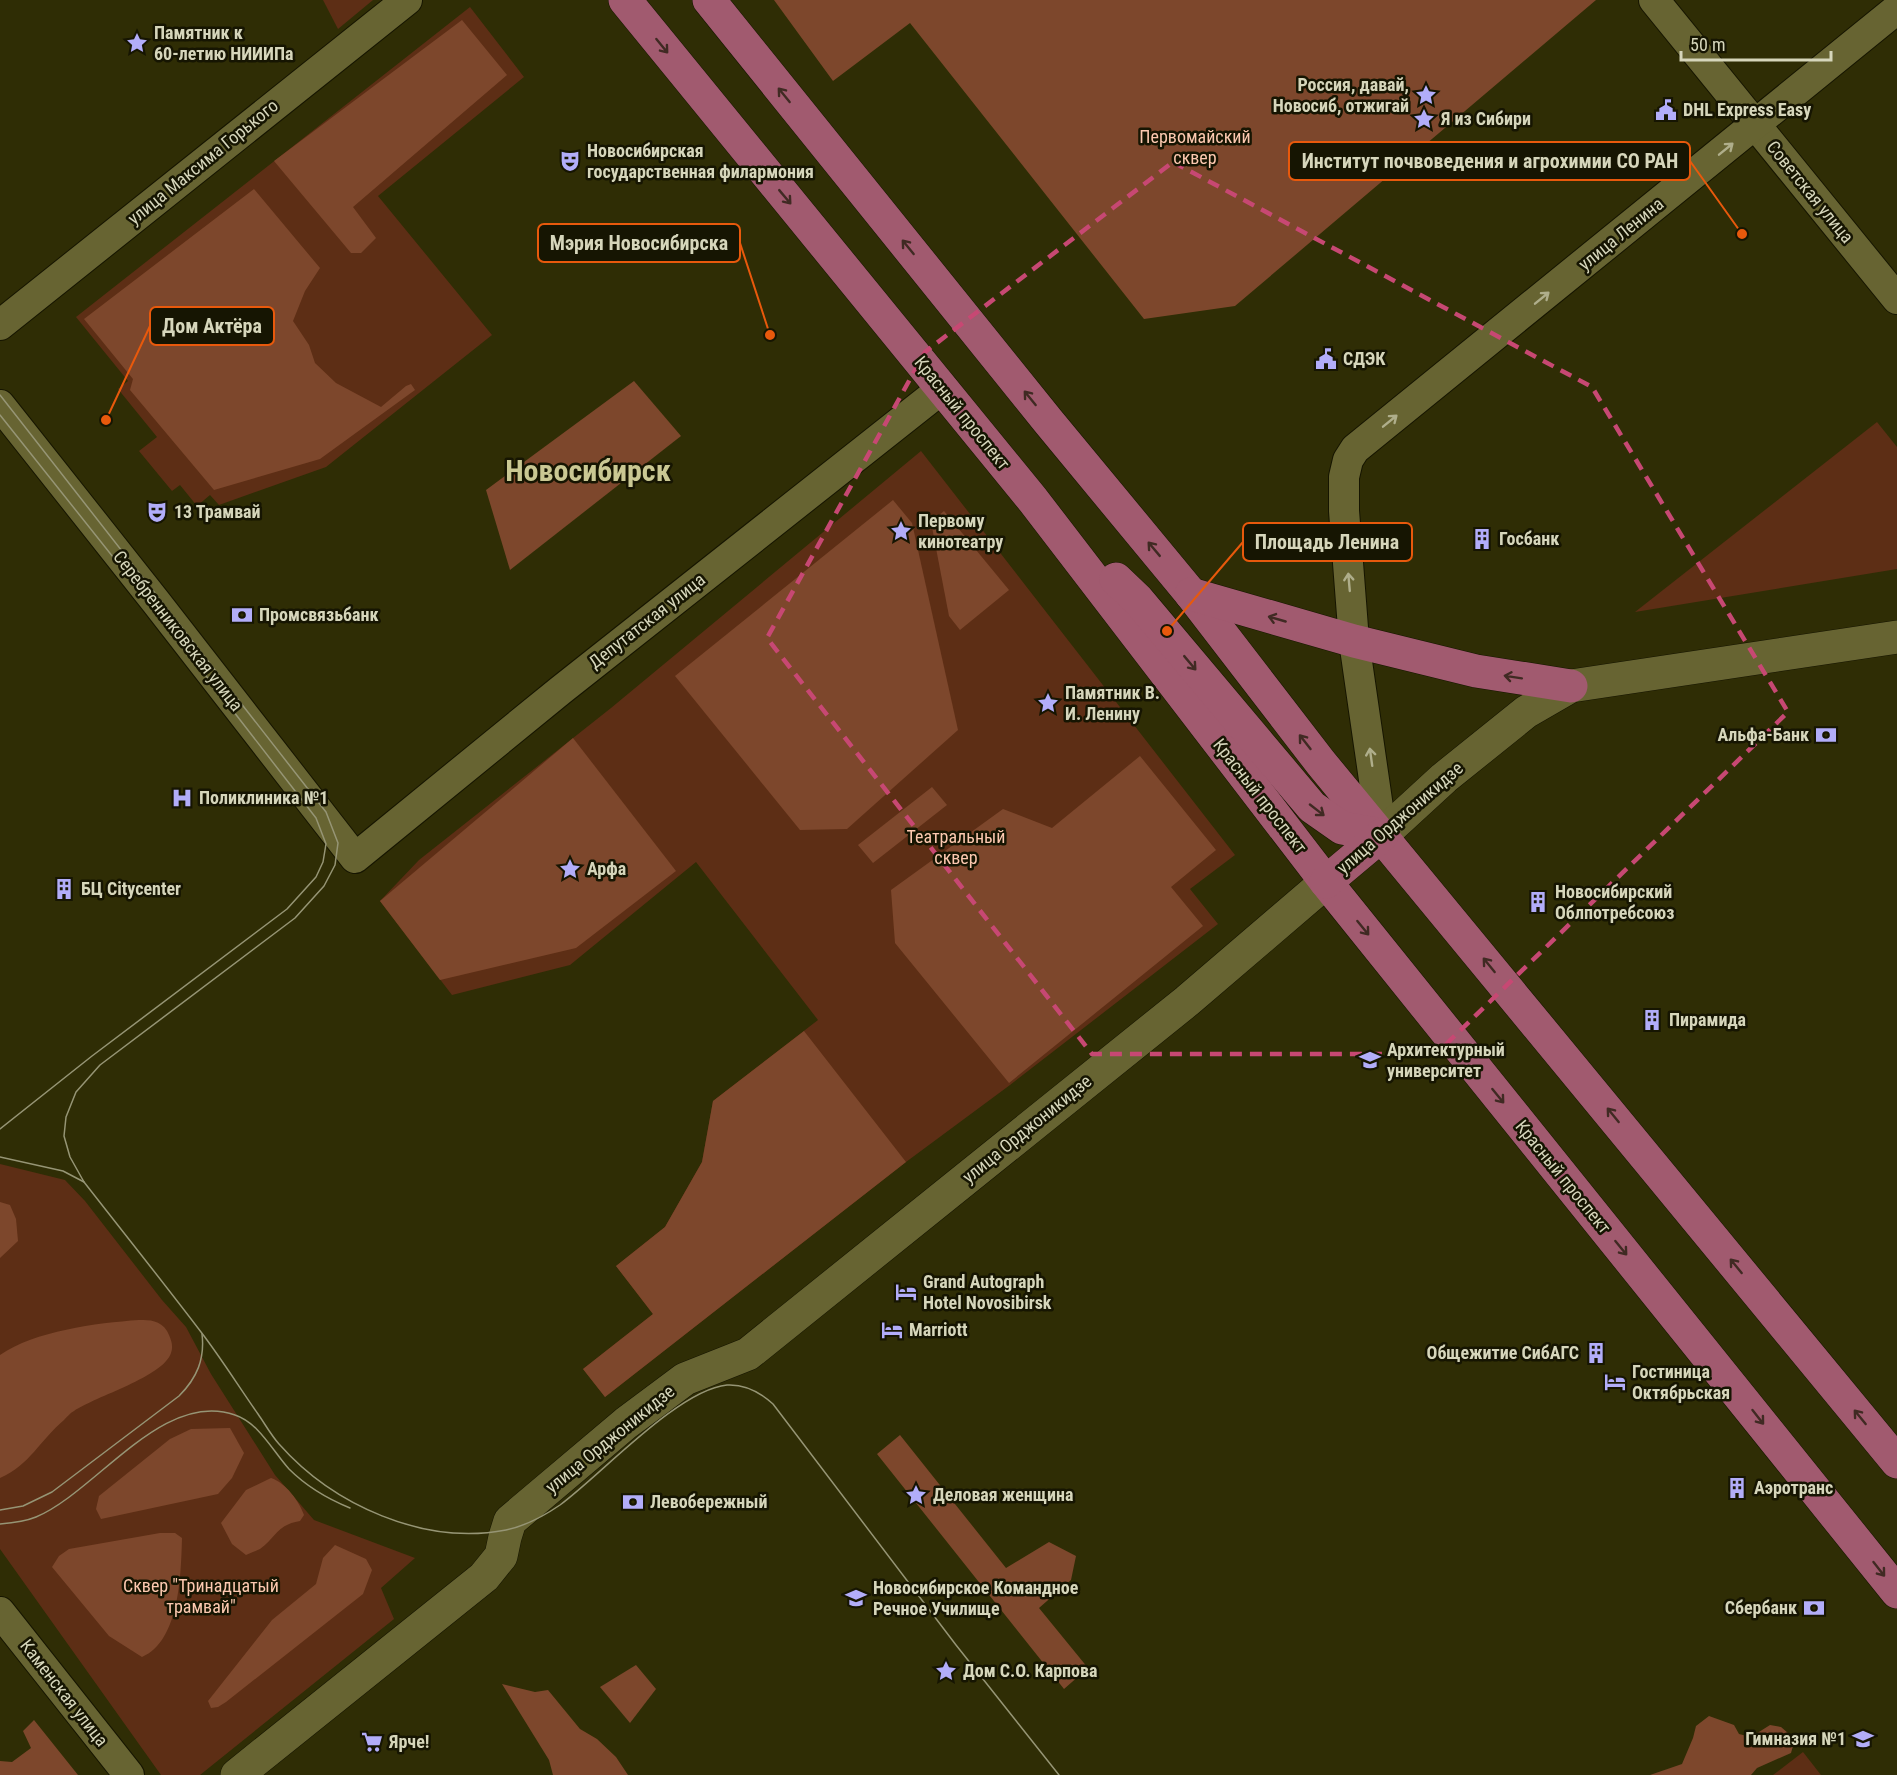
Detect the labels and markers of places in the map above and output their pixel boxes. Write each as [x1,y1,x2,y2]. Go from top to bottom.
place label: Памятник к 60-летию НИИИПа [154,22,294,64]
place icon: Памятник к 60-летию НИИИПа [125,31,149,55]
place label: Россия, давай, Новосиб, отжигай [1273,74,1409,116]
place icon: Россия, давай, Новосиб, отжигай [1414,83,1438,107]
public building icon: DHL Express Easy [1654,98,1678,122]
place label: DHL Express Easy [1683,99,1811,120]
place icon: Я из Сибири [1412,107,1436,131]
place label: Я из Сибири [1440,108,1531,129]
place label: Новосибирская государственная филармония [587,140,814,182]
callout: Институт почвоведения и агрохимии СО РАН [1289,142,1690,180]
theatre icon: Новосибирская государственная филармония [558,149,582,173]
callout: Мэрия Новосибирска [538,224,740,262]
callout: Дом Актёра [150,307,274,345]
public building icon: СДЭК [1314,347,1338,371]
place label: СДЭК [1343,348,1386,369]
theatre icon: 13 Трамвай [145,500,169,524]
place label: 13 Трамвай [174,501,261,522]
place label: Первому кинотеатру [918,510,1003,552]
place icon: Первому кинотеатру [889,519,913,543]
callout: Площадь Ленина [1243,523,1412,561]
building icon: Госбанк [1470,527,1494,551]
place label: Госбанк [1499,528,1559,549]
bank icon: Промсвязьбанк [230,603,254,627]
place label: Промсвязьбанк [259,604,379,625]
place label: Памятник В. И. Ленину [1065,682,1160,724]
place icon: Памятник В. И. Ленину [1036,691,1060,715]
bank icon: Альфа-Банк [1814,723,1838,747]
place label: Альфа-Банк [1717,724,1809,745]
hospital icon: Поликлиника №1 [170,786,194,810]
place label: Поликлиника №1 [199,787,328,808]
place icon: Арфа [558,857,582,881]
place label: Арфа [587,858,626,879]
building icon: БЦ Citycenter [52,877,76,901]
place label: БЦ Citycenter [81,878,181,899]
place label: Новосибирский Облпотребсоюз [1555,881,1674,923]
building icon: Новосибирский Облпотребсоюз [1526,890,1550,914]
building icon: Пирамида [1640,1008,1664,1032]
place label: Пирамида [1669,1009,1746,1030]
place label: Архитектурный университет [1387,1039,1505,1081]
school or university icon: Архитектурный университет [1358,1048,1382,1072]
place label: Grand Autograph Hotel Novosibirsk [923,1271,1052,1313]
hotel icon: Grand Autograph Hotel Novosibirsk [894,1280,918,1304]
hotel icon: Marriott [880,1318,904,1342]
place label: Marriott [909,1319,968,1340]
building icon: Общежитие СибАГС [1584,1341,1608,1365]
place label: Общежитие СибАГС [1427,1342,1579,1363]
place label: Гостиница Октябрьская [1632,1361,1730,1403]
hotel icon: Гостиница Октябрьская [1603,1370,1627,1394]
building icon: Аэротранс [1725,1476,1749,1500]
place label: Аэротранс [1754,1477,1833,1498]
place icon: Деловая женщина [904,1483,928,1507]
place label: Деловая женщина [933,1484,1074,1505]
bank icon: Левобережный [621,1490,645,1514]
place label: Левобережный [650,1491,767,1512]
place label: Новосибирское Командное Речное Училище [873,1577,1079,1619]
school or university icon: Новосибирское Командное Речное Училище [844,1586,868,1610]
bank icon: Сбербанк [1802,1596,1826,1620]
place label: Сбербанк [1725,1597,1797,1618]
place icon: Дом С.О. Карпова [934,1659,958,1683]
place label: Дом С.О. Карпова [963,1660,1097,1681]
school or university icon: Гимназия №1 [1851,1727,1875,1751]
place label: Гимназия №1 [1745,1728,1846,1749]
supermarket icon: Ярче! [360,1730,384,1754]
place label: Ярче! [388,1731,429,1752]

